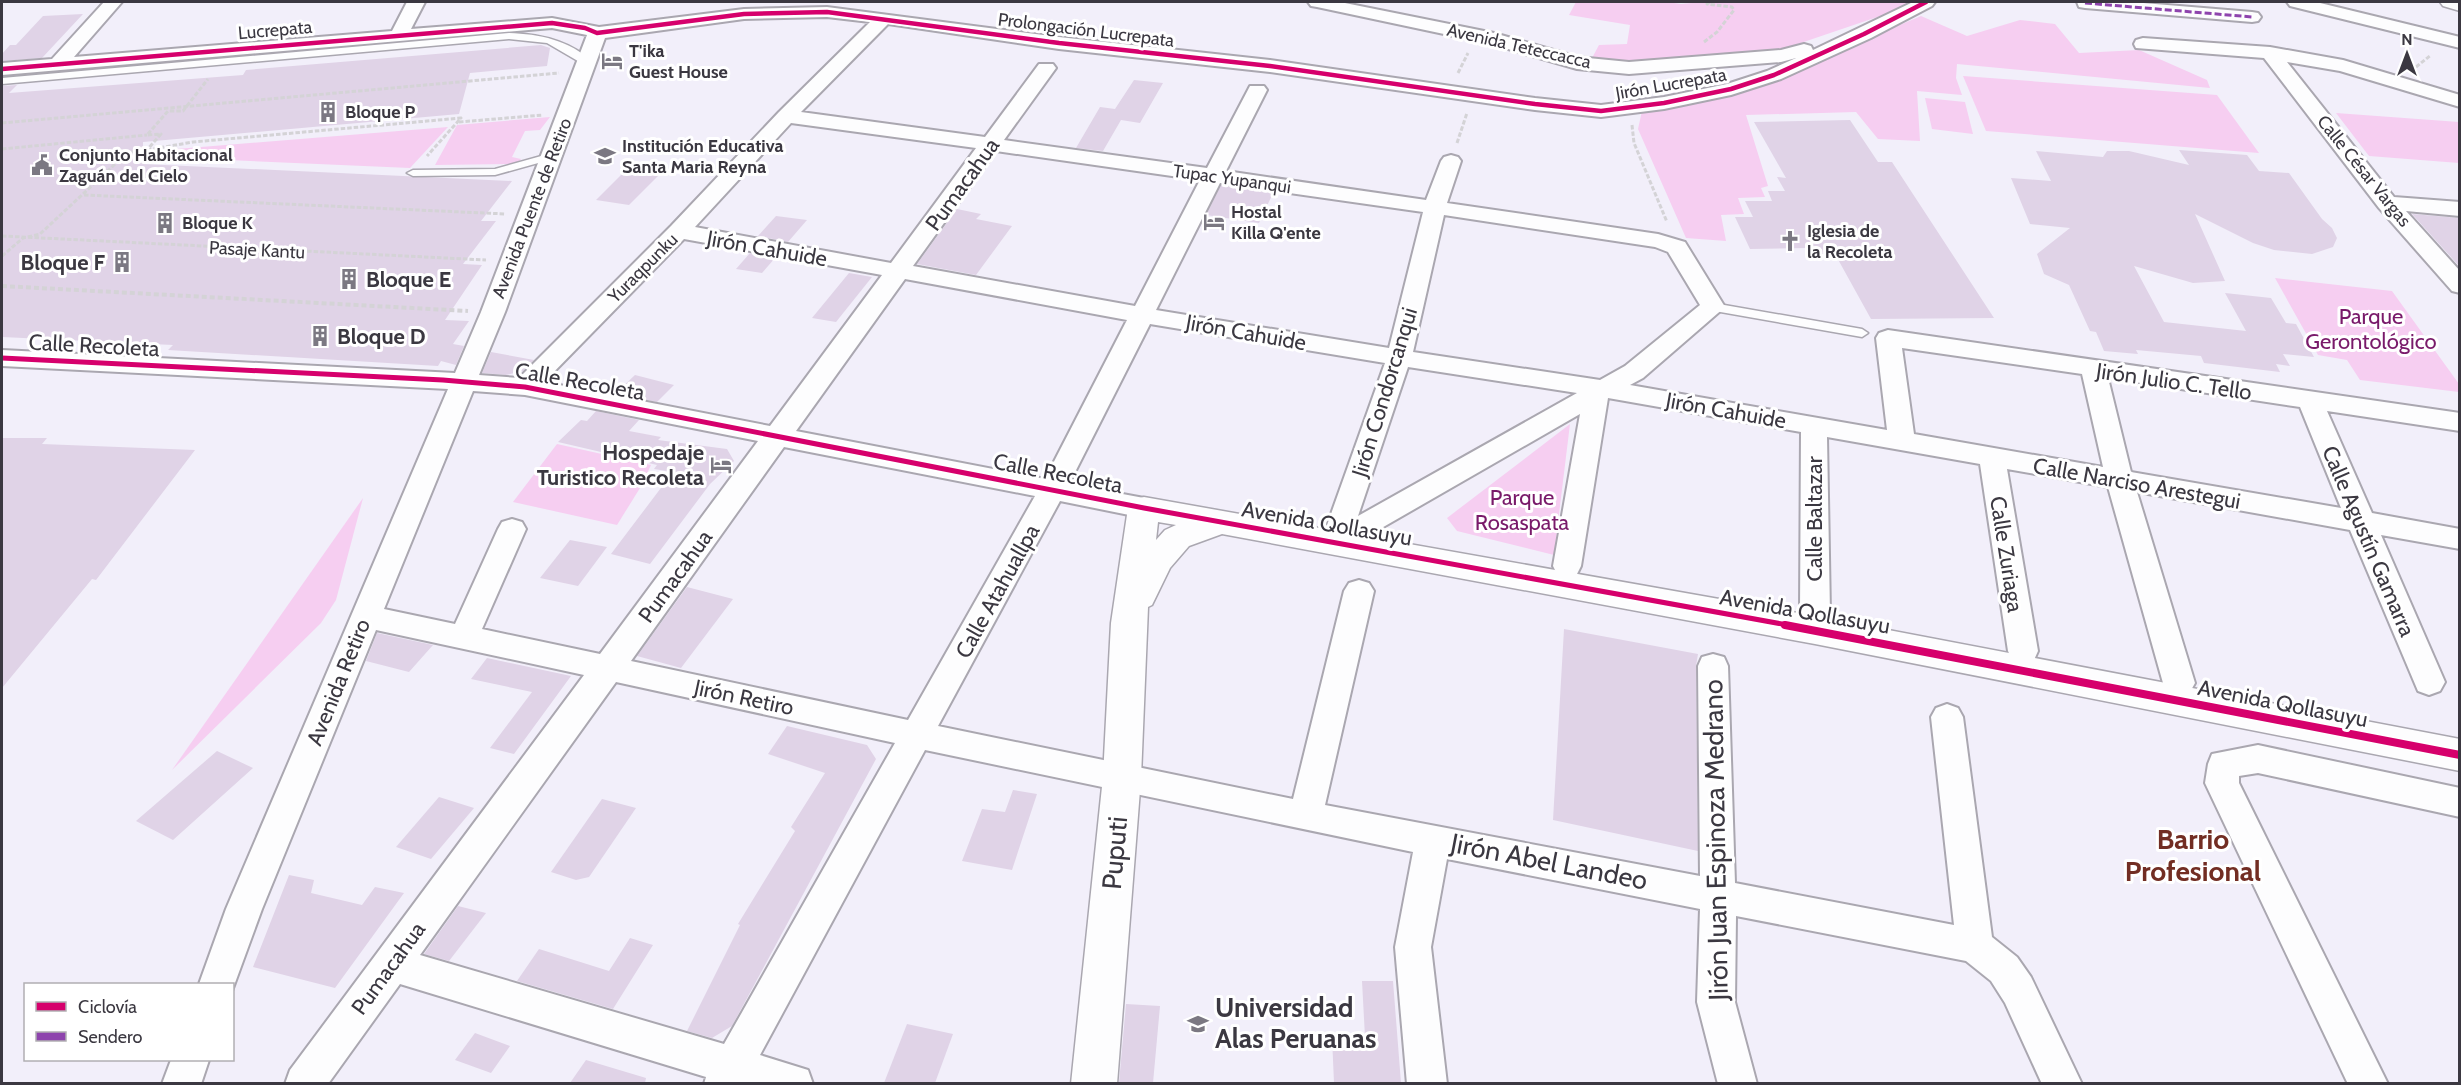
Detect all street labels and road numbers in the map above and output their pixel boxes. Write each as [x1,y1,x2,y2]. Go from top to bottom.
street label: Prolongación Lucrepata [997,8,1176,52]
street label: Lucrepata [237,16,313,44]
street label: Avenida Teteccacca [1445,19,1594,73]
street label: Jirón Lucrepata [1613,63,1728,105]
street label: Calle César Vargas [2312,111,2416,231]
street label: Avenida Puente de Retiro [487,115,577,301]
street label: Pumacahua [920,132,1005,236]
street label: Tupac Yupanqui [1172,160,1292,198]
street label: Jirón Cahuide [704,224,829,272]
street label: Yuraqpunku [603,229,682,308]
street label: Pasaje Kantu [208,237,306,263]
street label: Jirón Condorcanqui [1346,304,1423,481]
street label: Jirón Cahuide [1183,308,1308,356]
street label: Calle Recoleta [28,329,161,362]
street label: Calle Recoleta [513,357,647,406]
street label: Jirón Julio C. Tello [2094,357,2253,406]
street label: Jirón Cahuide [1663,386,1788,434]
street label: Calle Agustín Gamarra [2316,442,2421,641]
street label: Calle Recoleta [991,448,1125,499]
street label: Calle Narciso Arestegui [2031,452,2243,515]
street label: Calle Baltazar [1801,456,1828,582]
street label: Calle Zuriaga [1984,494,2029,614]
street label: Avenida Qollasuyu [1240,495,1414,552]
street label: Calle Atahuallpa [950,519,1046,663]
street label: Pumacahua [633,524,718,628]
street label: Avenida Qollasuyu [1718,583,1892,640]
street label: Avenida Retiro [301,615,376,750]
street label: Jirón Retiro [691,674,796,721]
street label: Avenida Qollasuyu [2196,674,2370,733]
street label: Jirón Juan Espinoza Medrano [1696,679,1735,1002]
street label: Puputi [1095,815,1134,891]
street label: Jirón Abel Landeo [1447,826,1650,897]
street label: Pumacahua [346,916,431,1020]

